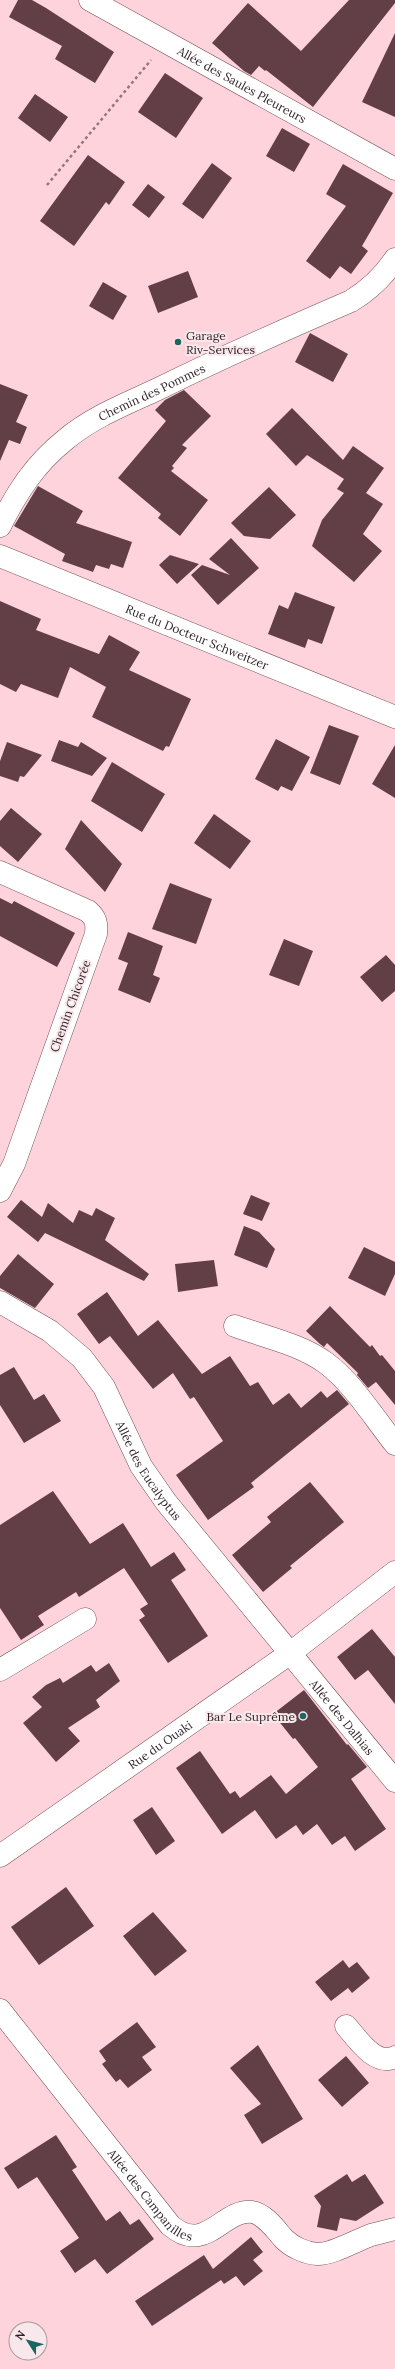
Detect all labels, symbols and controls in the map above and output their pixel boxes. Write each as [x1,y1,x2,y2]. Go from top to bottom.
street label: Allée des Saules Pleureurs [174,42,310,126]
place label: Garage Riv-Services [186,328,255,357]
marker: Garage Riv-Services [173,337,183,347]
street label: Chemin des Pommes [95,360,208,424]
street label: Rue du Docteur Schweitzer [123,601,272,673]
street label: Chemin Chicorée [46,957,94,1054]
street label: Allée des Eucalyptus [113,1417,185,1523]
street label: Allée des Dalhias [306,1675,378,1758]
place label: Bar Le Suprême [206,1709,295,1724]
marker: Bar Le Suprême [298,1711,308,1721]
street label: Rue du Ouaki [125,1717,195,1772]
street label: Allée des Campanilles [104,2145,194,2243]
north arrow [8,2321,48,2361]
text: N [12,2327,28,2343]

